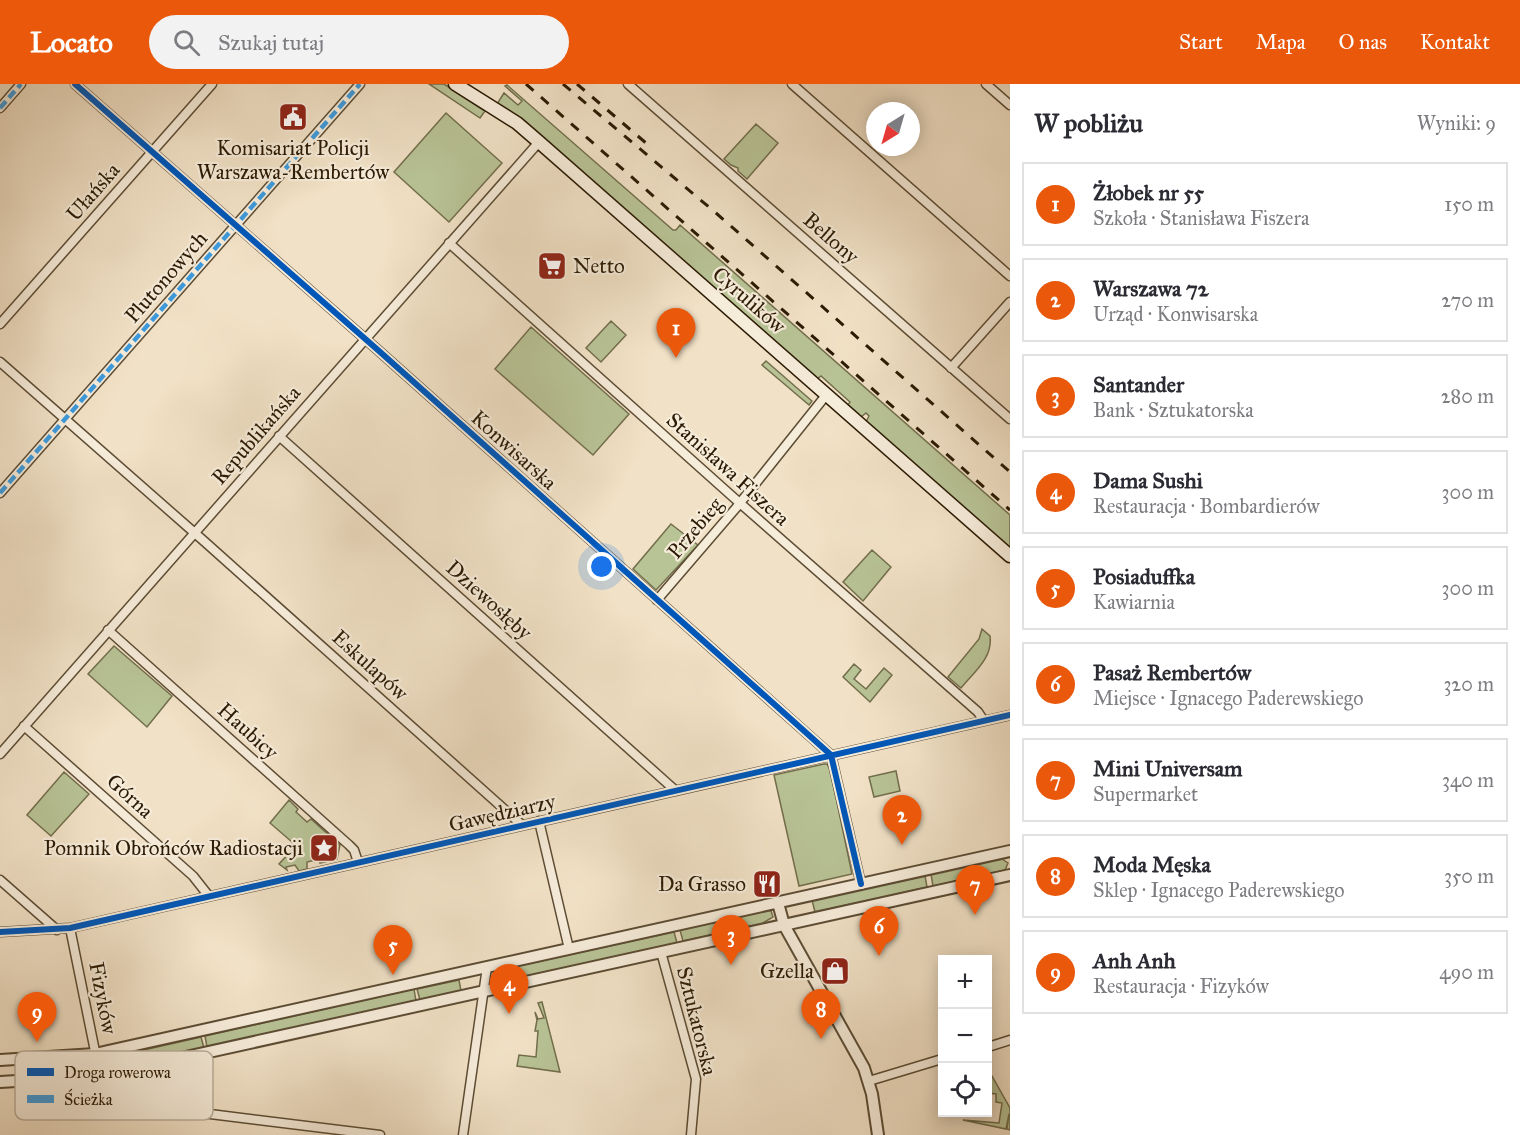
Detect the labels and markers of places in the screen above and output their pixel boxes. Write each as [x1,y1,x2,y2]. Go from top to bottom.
public building icon: Komisariat Policji Warszawa-Rembertów [277,101,309,133]
place label: Komisariat Policji Warszawa-Rembertów [197,135,390,185]
supermarket icon: Netto [536,250,568,282]
place label: Netto [573,253,625,279]
pin: 1 [656,308,696,358]
pin: 2 [882,796,922,845]
place icon: Pomnik Obrońców Radiostacji [308,832,340,864]
place label: Pomnik Obrońców Radiostacji [44,835,303,861]
pin: 7 [956,866,994,915]
restaurant icon: Da Grasso [751,868,783,900]
place label: Da Grasso [658,871,746,897]
pin: 6 [860,906,898,956]
pin: 3 [712,916,750,965]
pin: 5 [374,926,412,975]
shop icon: Gzella [819,955,851,987]
place label: Gzella [760,958,814,984]
pin: 4 [490,964,528,1014]
pin: 8 [802,990,840,1039]
pin: 9 [18,992,57,1042]

